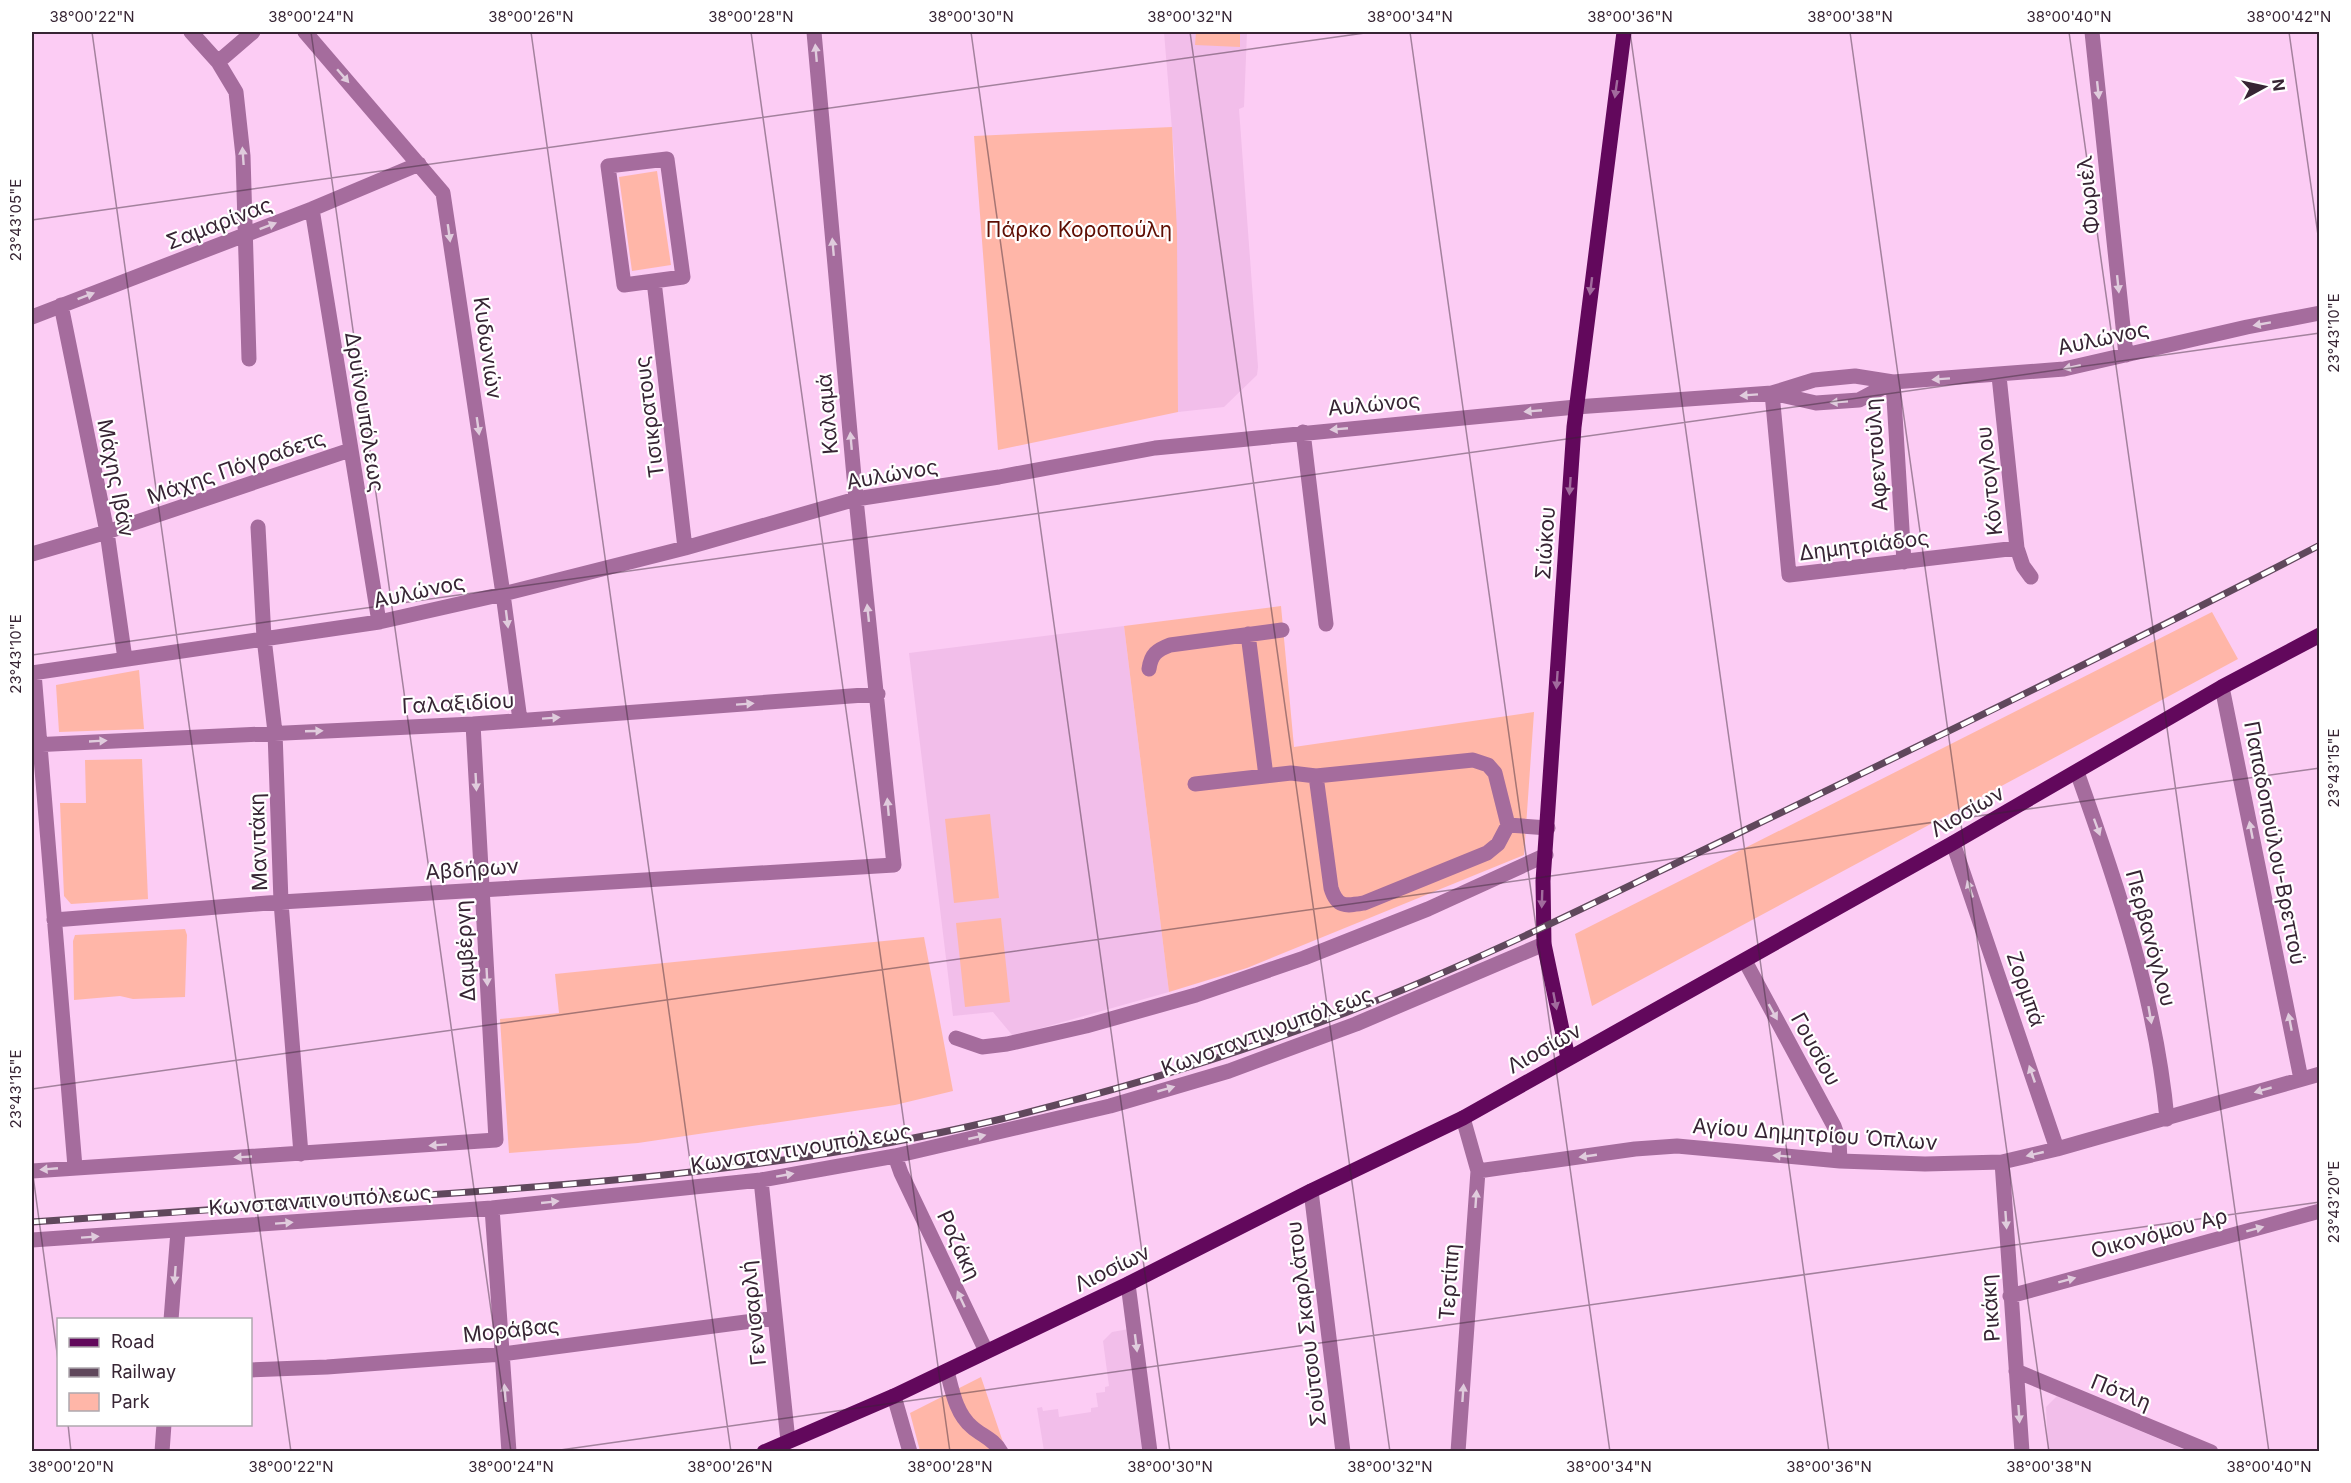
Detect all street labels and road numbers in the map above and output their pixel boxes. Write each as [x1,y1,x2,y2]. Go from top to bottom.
street label: Φωριέλ [2071,154,2105,235]
street label: Σαμαρίνας [163,191,275,255]
street label: Κυδωνιών [468,295,508,401]
street label: Αυλώνος [2055,316,2151,360]
street label: Δρυϊνουπόλεως [340,330,390,494]
street label: Τισικρατους [629,355,669,479]
street label: Καλαμά [811,373,843,455]
street label: Αυλώνος [1327,388,1421,420]
street label: Αφεντούλη [1860,397,1892,513]
street label: Μάχης Ιβάν [92,417,140,539]
street label: Μάχης Πόγραδετς [144,425,328,509]
street label: Κόντογλου [1971,425,2007,537]
street label: Αυλώνος [844,454,940,494]
street label: Σιώκου [1530,506,1560,580]
street label: Δημητριάδος [1797,525,1931,565]
street label: Αυλώνος [371,569,467,613]
street label: Γαλαξιδίου [401,688,515,718]
street label: Παπαδοπούλου-Βρεττού [2239,719,2311,967]
street label: Λιοσίων [1926,780,2008,842]
street label: Μανιτάκη [244,793,272,891]
street label: Αβδήρων [424,853,520,885]
street label: Περβανόγλου [2121,867,2181,1009]
street label: Δαμβέργη [450,900,480,1002]
street label: Ζορμπά [2002,948,2050,1030]
street label: Κωνσταντινουπόλεως [1158,981,1376,1081]
street label: Γουσίου [1786,1008,1846,1090]
street label: Λιοσίων [1503,1017,1585,1079]
street label: Αγίου Δημητρίου Όπλων [1692,1113,1938,1155]
street label: Κωνσταντινουπόλεως [689,1118,913,1178]
street label: Κωνσταντινουπόλεως [208,1180,432,1220]
street label: Οικονόμου Αρ [2088,1203,2230,1263]
street label: Ροζάκη [932,1206,986,1284]
street label: Σούτσου Σκαρλάτου [1281,1220,1331,1428]
street label: Λιοσίων [1070,1239,1154,1297]
street label: Τερτίπη [1434,1243,1464,1321]
street label: Γενισαρλή [735,1259,771,1367]
street label: Ρικάκη [1975,1273,2005,1343]
street label: Μοράβας [462,1313,560,1347]
street label: Πότλη [2087,1369,2155,1415]

